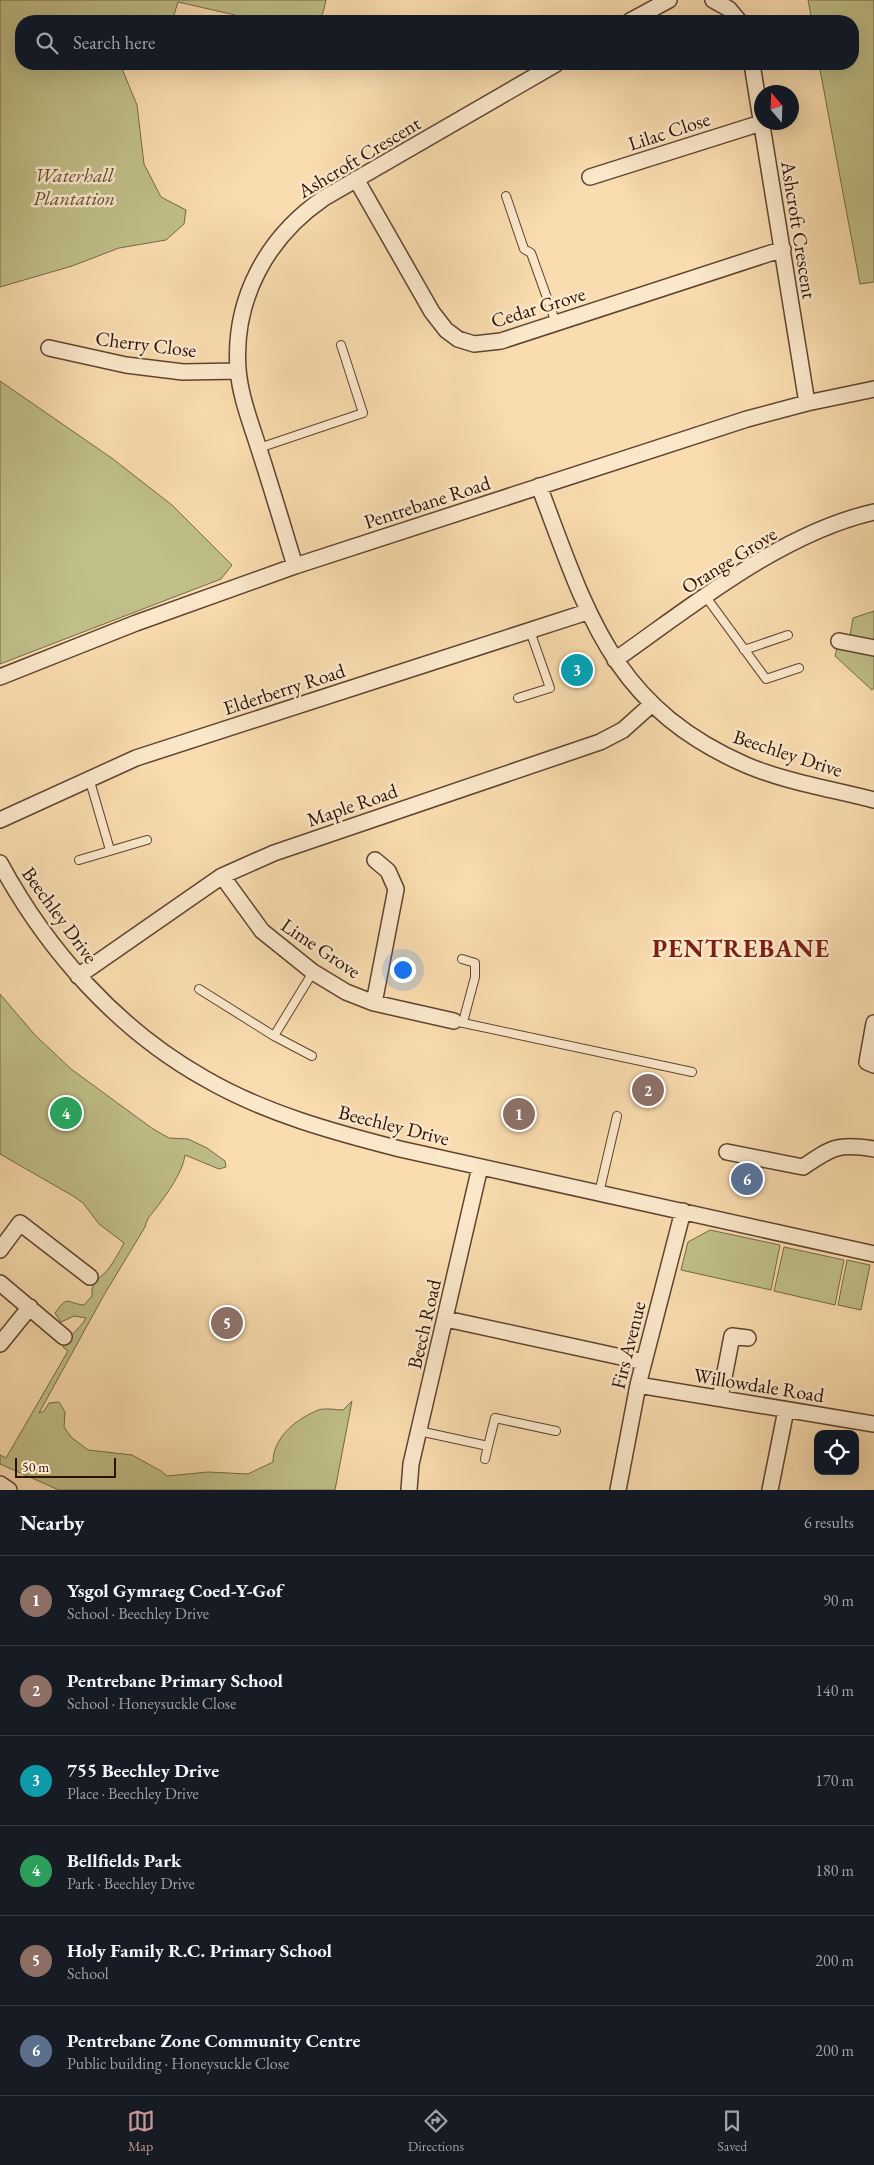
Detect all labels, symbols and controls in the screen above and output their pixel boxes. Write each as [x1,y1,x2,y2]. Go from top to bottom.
search box [15,15,859,70]
icon: search [33,29,61,57]
text: Search here [73,30,155,55]
north arrow [754,85,799,130]
street label: Lilac Close [625,105,713,156]
street label: Ashcroft Crescent [292,110,426,205]
street label: Ashcroft Crescent [775,158,823,301]
park label: Waterhall Plantation [33,162,115,211]
street label: Cedar Grove [488,280,589,334]
street label: Cherry Close [94,325,198,363]
street label: Pentrebane Road [361,469,494,535]
street label: Orange Grove [676,520,782,600]
pin: 3 [561,651,593,689]
street label: Elderberry Road [220,657,349,721]
street label: Beechley Drive [730,723,846,783]
street label: Maple Road [303,777,402,833]
street label: Beechley Drive [16,861,104,969]
street label: Lime Grove [276,912,366,984]
district label: PENTREBANE [652,932,830,964]
your location [390,957,416,983]
pin: 2 [632,1071,664,1109]
pin: 4 [50,1094,82,1132]
pin: 1 [503,1095,535,1133]
street label: Beechley Drive [336,1099,452,1151]
pin: 6 [731,1160,763,1198]
street label: Beech Road [401,1276,447,1371]
street label: Firs Avenue [605,1298,652,1392]
pin: 5 [211,1304,243,1342]
street label: Willowdale Road [692,1362,827,1408]
map controls [814,1430,859,1475]
button: locate [814,1430,859,1475]
scale bar [15,1455,116,1478]
text: 50 m [22,1458,49,1476]
text: Nearby [20,1509,84,1536]
text: 6 results [804,1512,854,1533]
text: Ysgol Gymraeg Coed-Y-Gof [67,1578,283,1603]
text: 1 [32,1590,40,1611]
text: 90 m [823,1590,854,1611]
text: School · Beechley Drive [67,1603,209,1624]
text: Pentrebane Primary School [67,1668,283,1693]
text: 2 [32,1680,40,1701]
text: 140 m [815,1680,854,1701]
text: School · Honeysuckle Close [67,1693,236,1714]
text: 755 Beechley Drive [67,1758,219,1783]
text: 3 [32,1770,40,1791]
text: 170 m [815,1770,854,1791]
text: Place · Beechley Drive [67,1783,199,1804]
text: Bellfields Park [67,1848,181,1873]
text: 4 [32,1860,40,1881]
text: 180 m [815,1860,854,1881]
text: Park · Beechley Drive [67,1873,195,1894]
text: Holy Family R.C. Primary School [67,1938,332,1963]
text: 5 [32,1950,40,1971]
text: 200 m [815,1950,854,1971]
text: School [67,1963,109,1984]
text: Pentrebane Zone Community Centre [67,2028,360,2053]
text: 6 [32,2040,40,2061]
text: 200 m [815,2040,854,2061]
text: Public building · Honeysuckle Close [67,2053,289,2074]
tab: Map [127,2107,155,2155]
tab: Directions [408,2107,464,2155]
tab: Saved [717,2107,747,2155]

